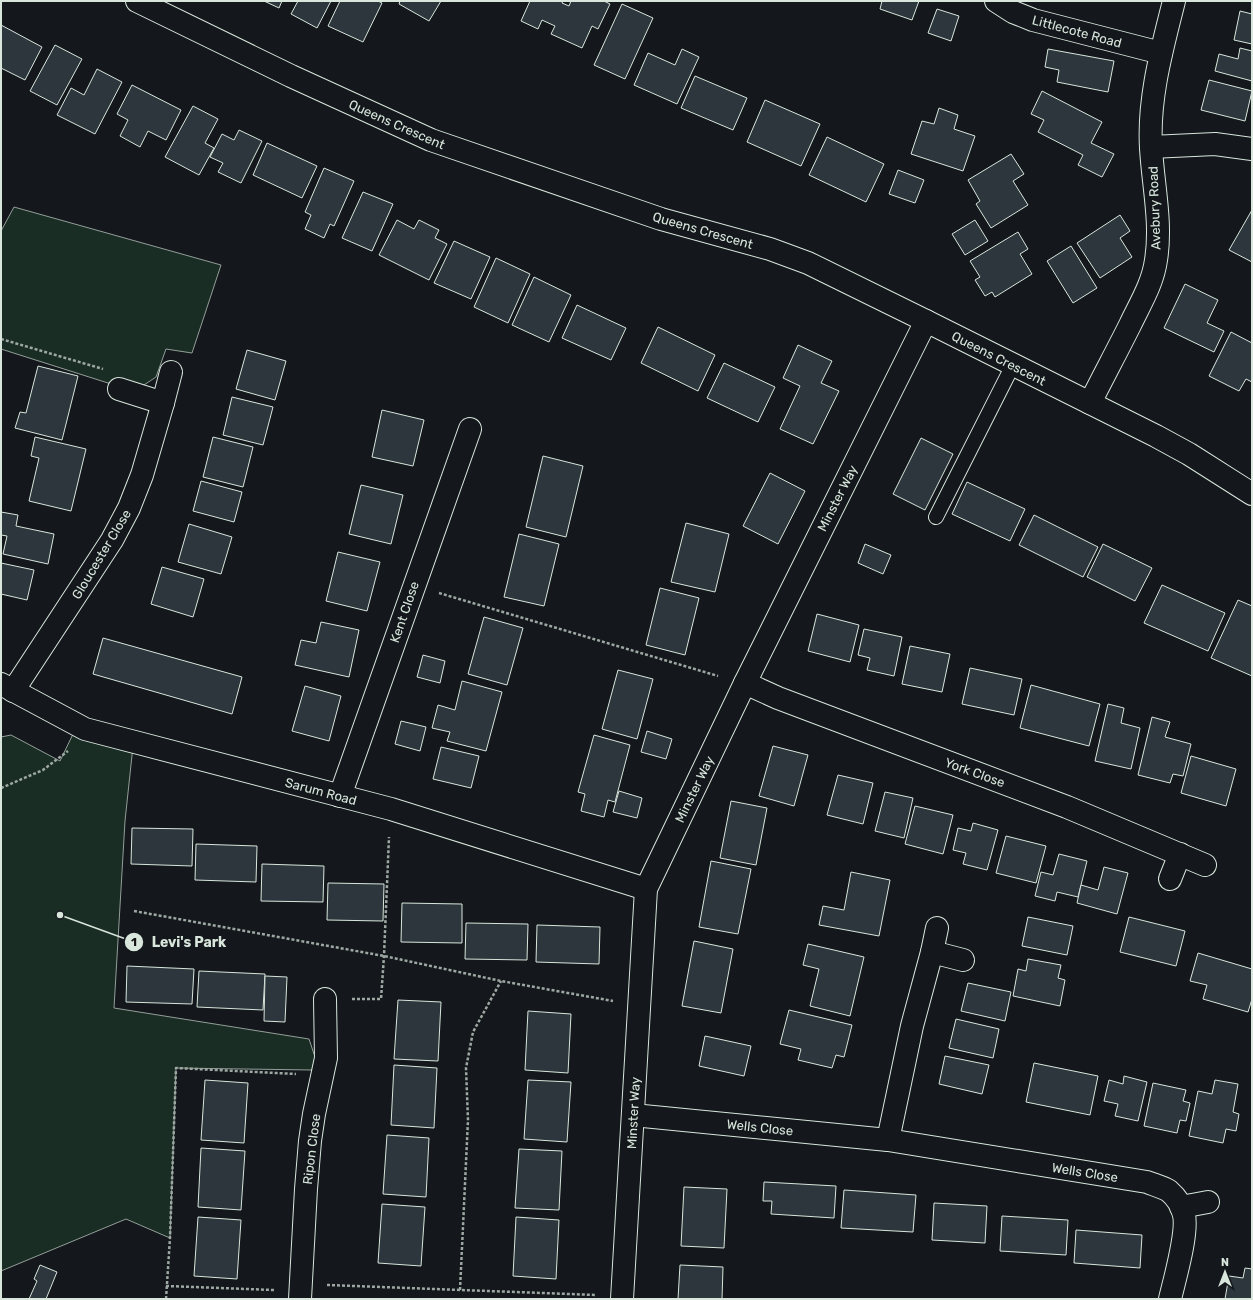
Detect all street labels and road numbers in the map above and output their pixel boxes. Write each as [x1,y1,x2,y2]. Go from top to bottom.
street label: Littlecote Road [1030,12,1123,51]
street label: Queens Crescent [346,97,447,152]
street label: Avebury Road [1146,166,1163,250]
street label: Queens Crescent [651,209,755,252]
street label: Queens Crescent [949,328,1048,389]
street label: Minster Way [814,463,861,534]
street label: Gloucester Close [69,507,134,602]
street label: Kent Close [387,579,422,645]
street label: Minster Way [672,753,717,825]
street label: York Close [943,755,1007,790]
street label: Sarum Road [283,775,358,808]
street label: Minster Way [624,1077,643,1150]
street label: Ripon Close [300,1113,323,1185]
street label: Wells Close [726,1117,794,1138]
street label: Wells Close [1051,1160,1119,1185]

